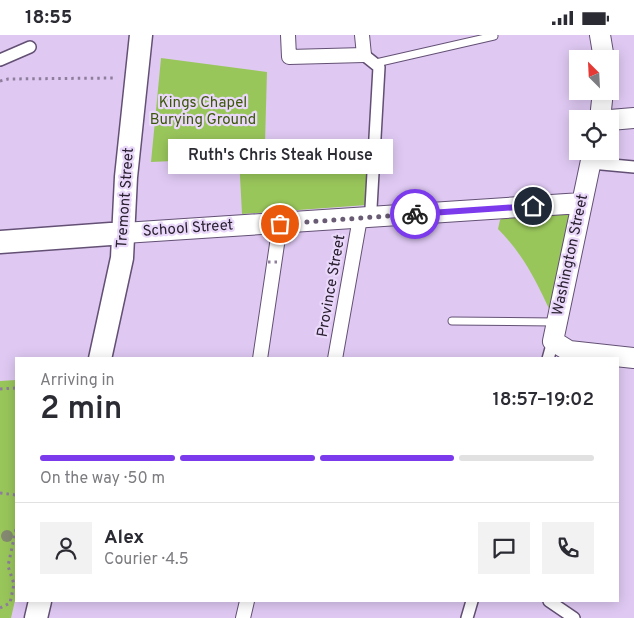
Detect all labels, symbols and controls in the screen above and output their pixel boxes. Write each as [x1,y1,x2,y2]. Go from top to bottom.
text: 18:55 [25,6,72,30]
north arrow [569,50,619,100]
map controls [569,50,619,160]
park label: Kings Chapel Burying Ground [150,94,256,130]
button: locate [569,110,619,160]
callout: Ruth's Chris Steak House [168,139,392,174]
text: Ruth's Chris Steak House [188,146,373,166]
street label: Tremont Street [113,147,139,249]
pin [512,185,554,227]
courier [390,189,440,239]
icon: home [519,192,547,220]
street label: Washington Street [549,193,593,317]
icon: bike [401,200,429,228]
pin [259,203,301,245]
icon: bag [266,210,294,238]
street label: School Street [142,216,234,242]
street label: Province Street [314,233,350,339]
text: Arriving in [40,371,115,391]
text: 18:57–19:02 [492,388,594,412]
text: 2 min [40,390,122,430]
text: On the way · 50 m [40,469,165,489]
button: person [40,522,92,574]
button: chat [478,522,530,574]
button: phone [542,522,594,574]
text: Alex [104,526,144,550]
text: Courier · 4.5 [104,550,189,570]

